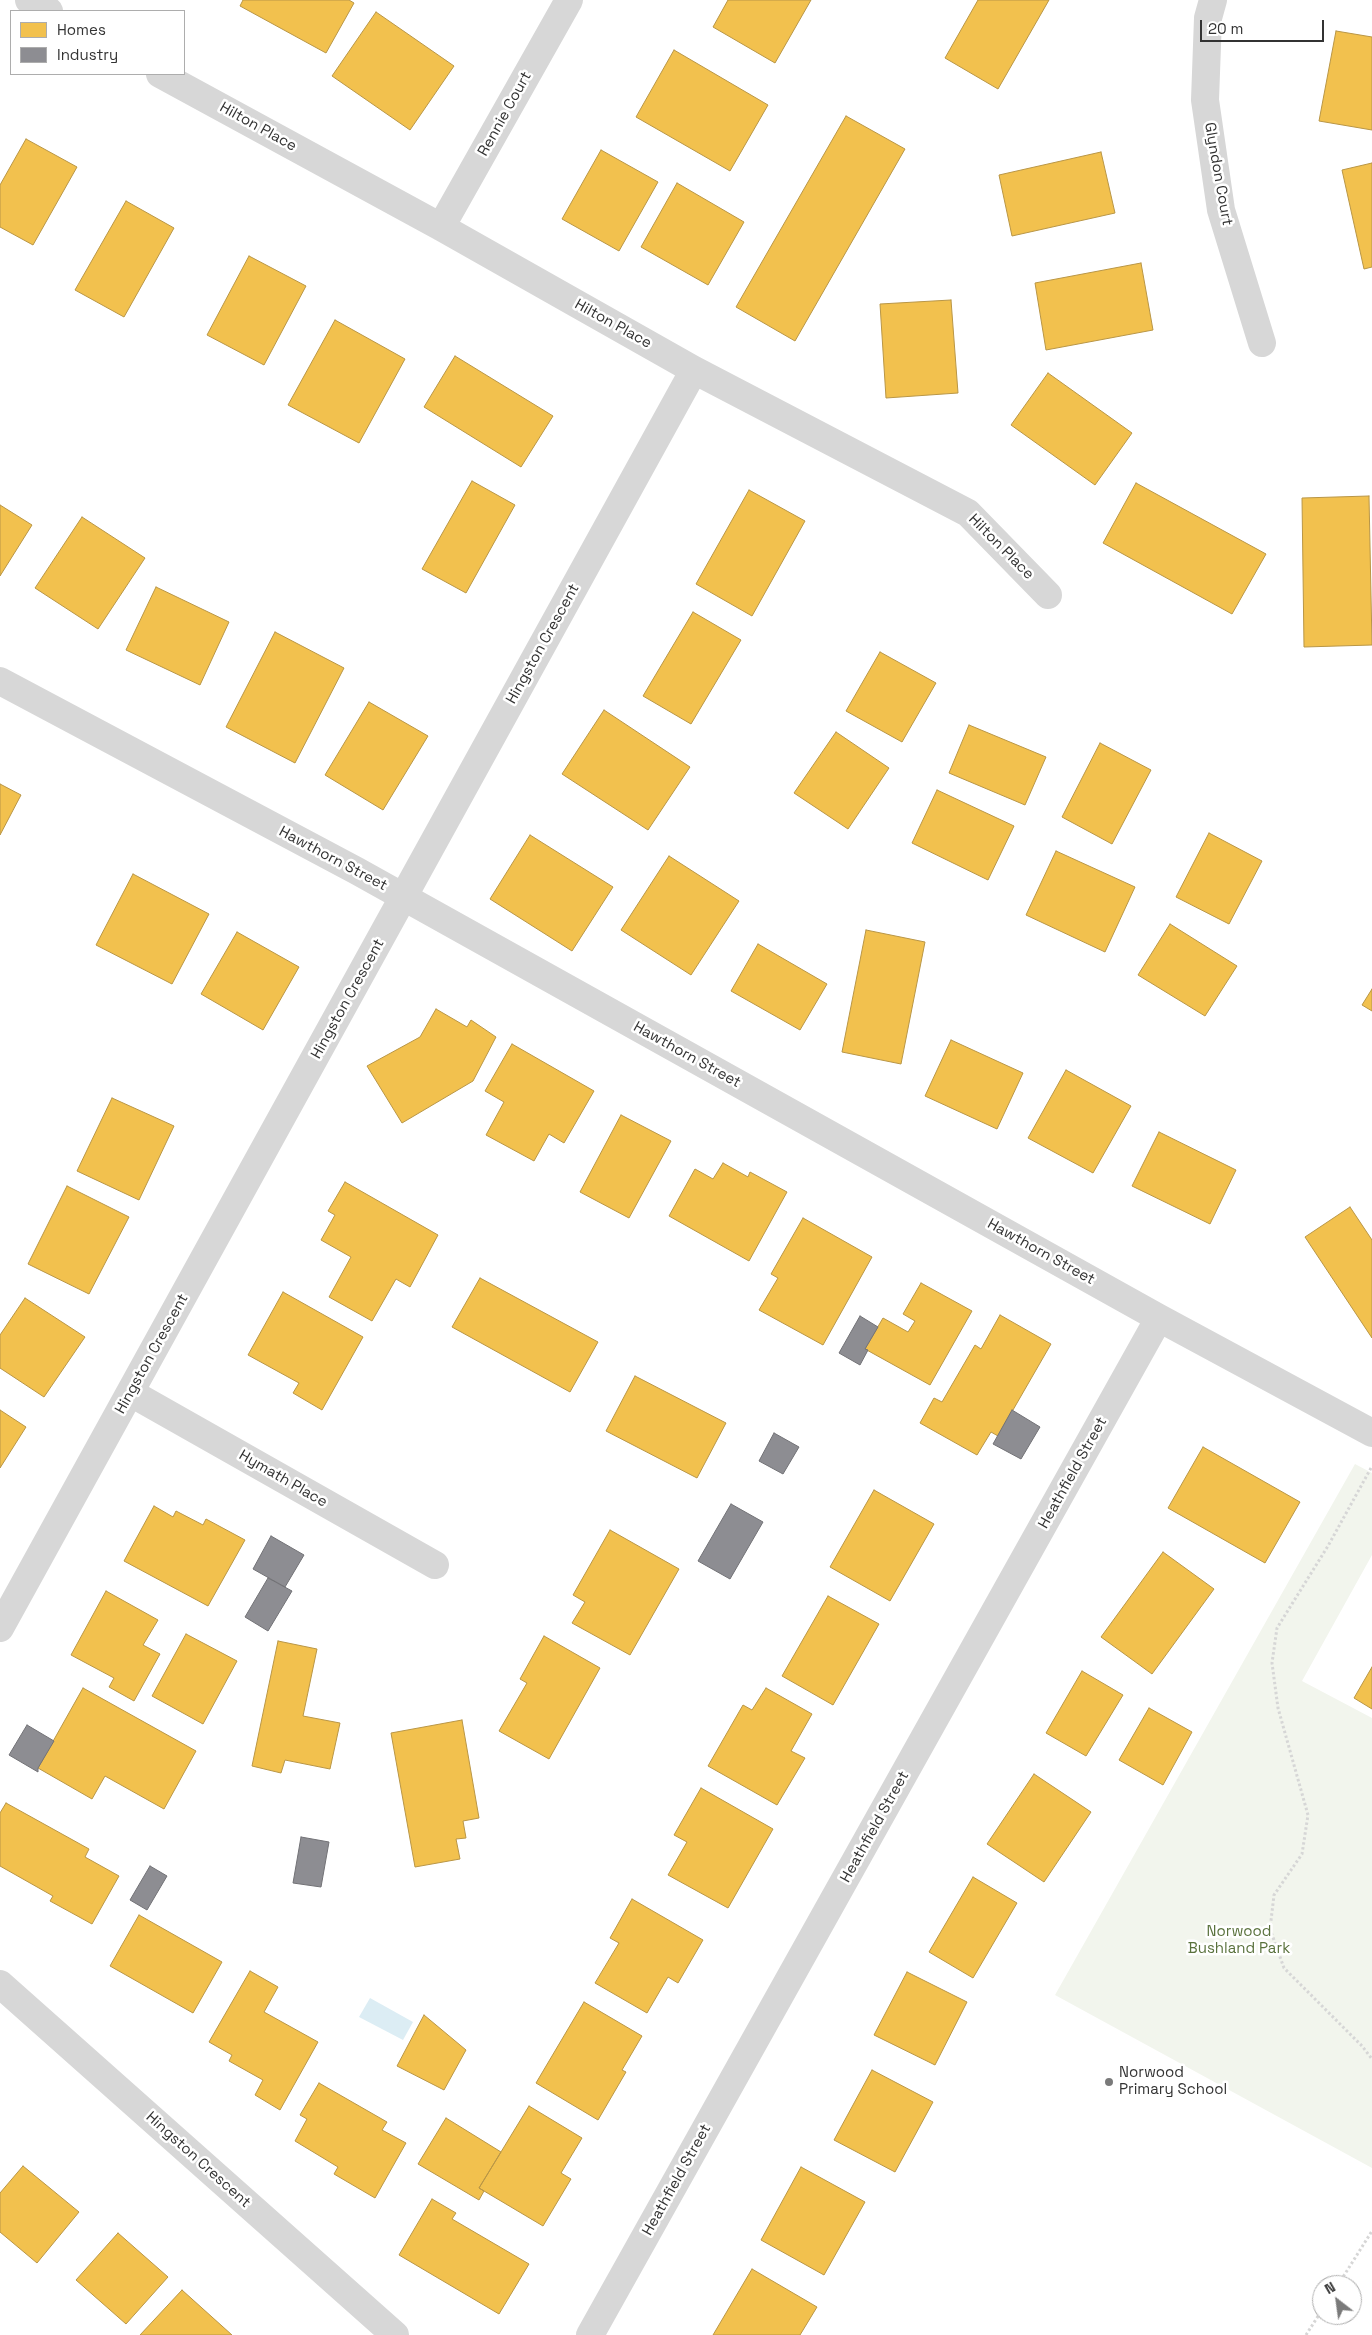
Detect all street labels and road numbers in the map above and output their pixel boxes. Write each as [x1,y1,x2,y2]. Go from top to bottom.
street label: Rennie Court [474,69,536,159]
street label: Hilton Place [216,98,300,156]
street label: Glyndon Court [1200,121,1236,227]
street label: Hilton Place [571,295,655,353]
street label: Hilton Place [965,511,1037,583]
street label: Hingston Crescent [503,581,583,707]
street label: Hawthorn Street [276,823,390,895]
street label: Hingston Crescent [308,936,388,1062]
street label: Hawthorn Street [630,1018,744,1092]
street label: Hawthorn Street [984,1215,1098,1289]
street label: Hingston Crescent [112,1291,192,1417]
street label: Heathfield Street [1035,1414,1111,1532]
street label: Hymath Place [236,1446,330,1512]
street label: Heathfield Street [837,1768,913,1886]
street label: Hingston Crescent [142,2108,254,2212]
street label: Heathfield Street [639,2121,715,2239]

